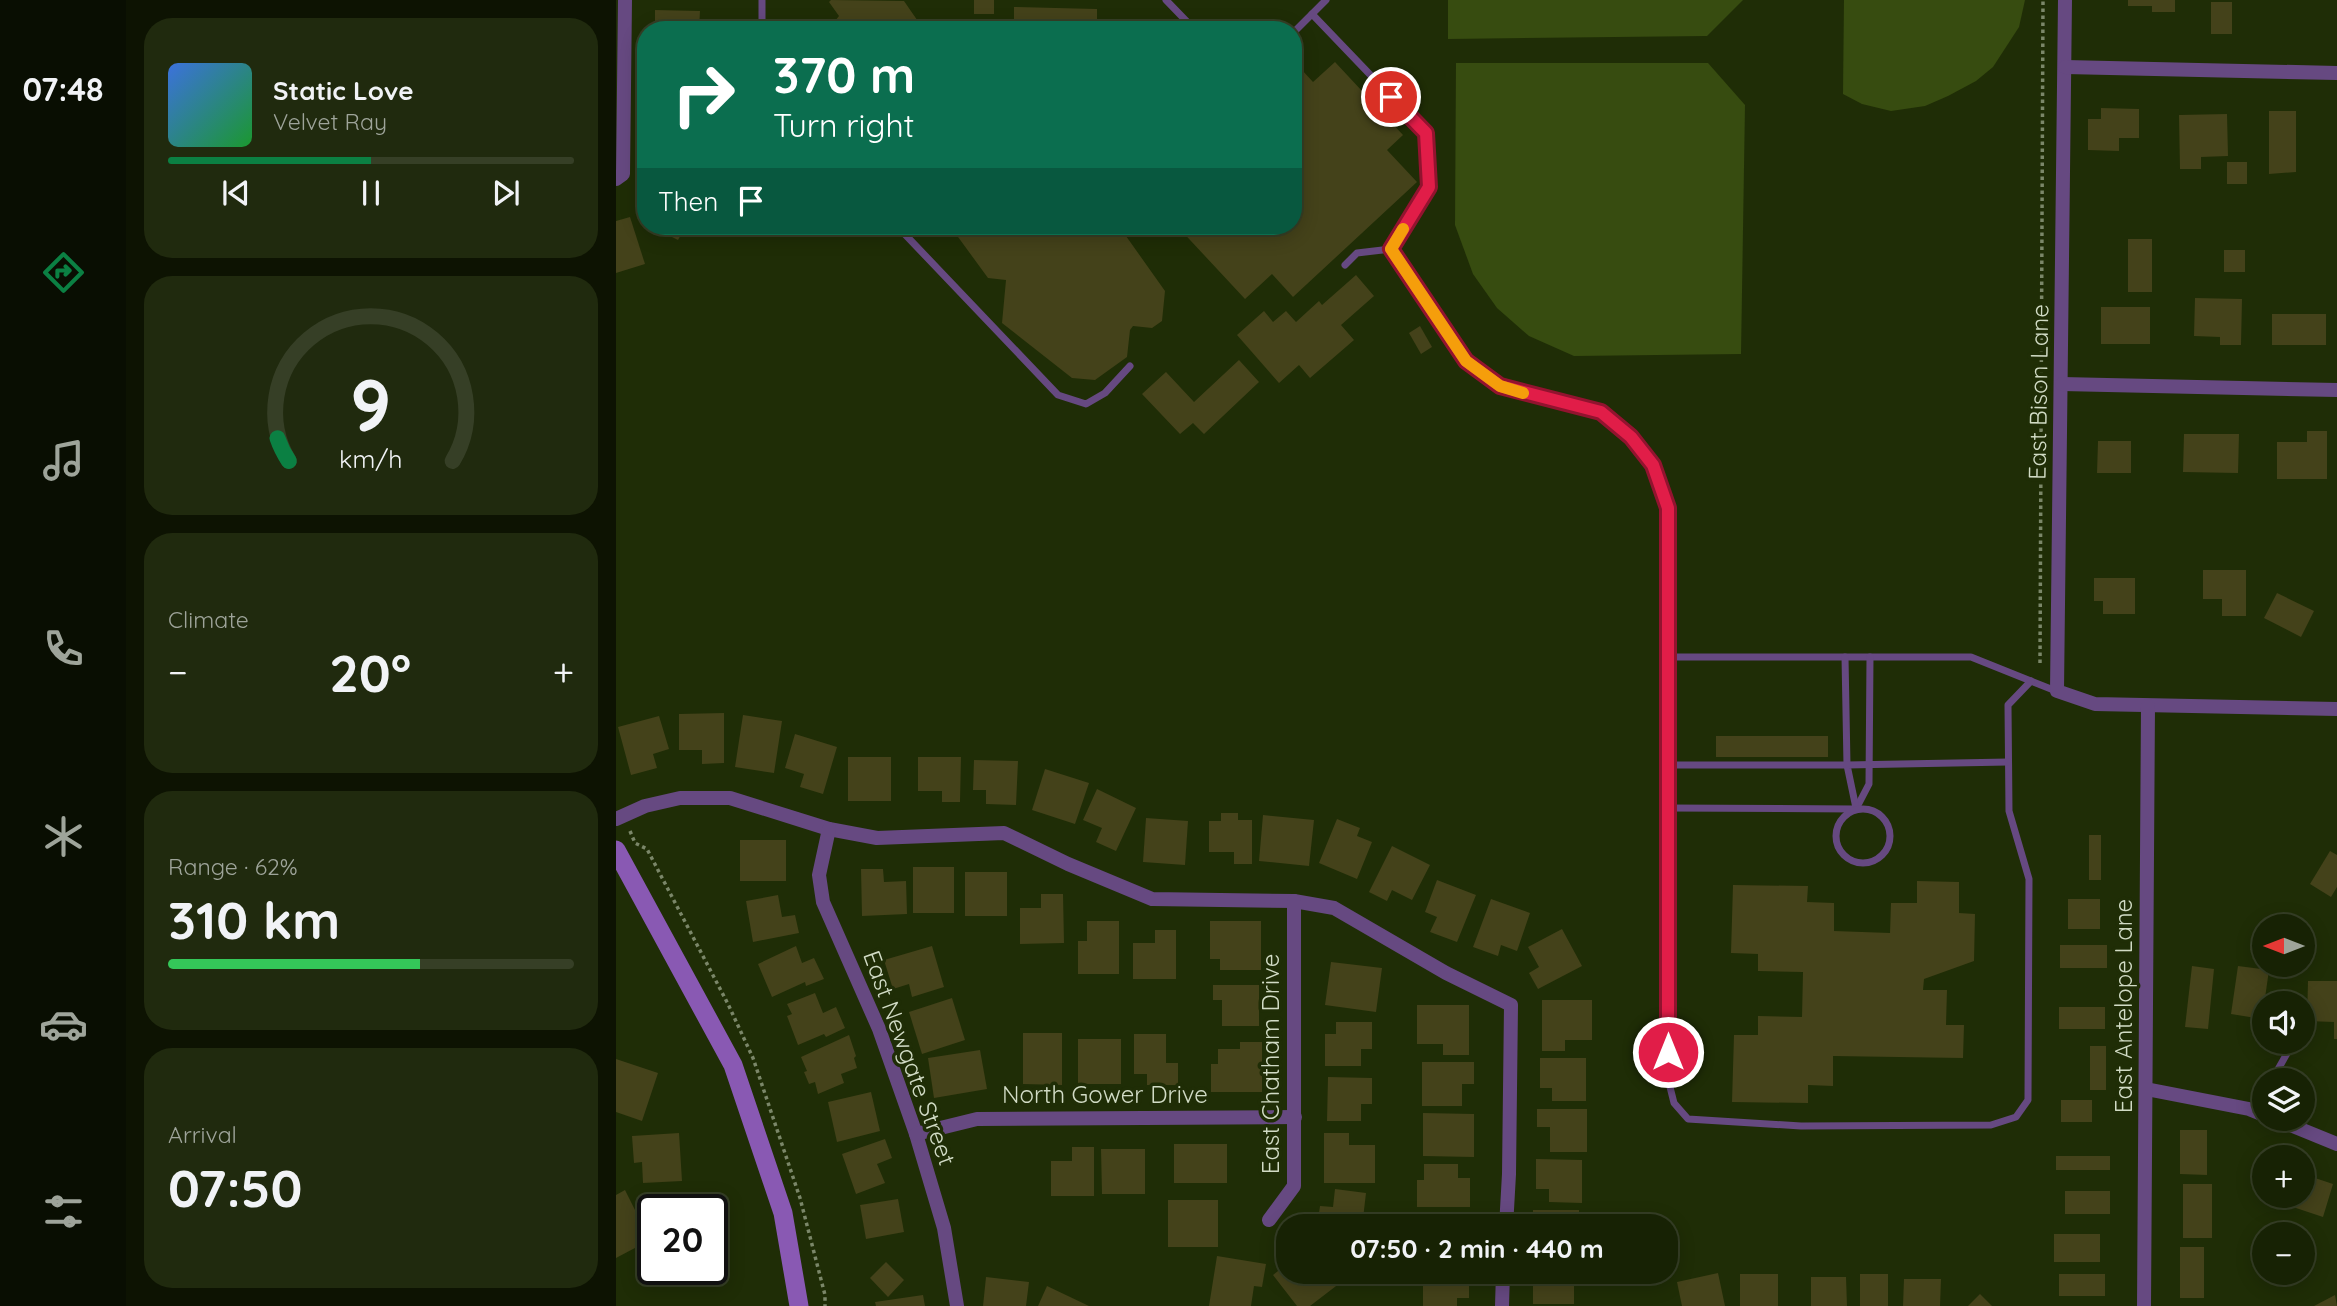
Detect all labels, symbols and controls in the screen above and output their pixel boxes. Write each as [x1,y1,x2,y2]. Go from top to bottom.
text: 370 m [773,44,915,105]
icon: right [658,49,749,140]
pin [1361,67,1421,127]
text: 07:48 [22,69,104,109]
text: Static Love [273,74,414,107]
icon: arrive [1372,78,1410,116]
text: Turn right [773,105,914,145]
text: Velvet Ray [273,107,387,136]
icon: previous [217,174,255,212]
icon: pause [352,174,390,212]
icon: next [487,174,525,212]
icon: arrive [732,182,770,220]
text: Then [658,185,718,218]
icon: directions [39,248,88,297]
street label: East Bison Lane [2021,304,2055,480]
text: 9 [350,359,392,450]
icon: music [39,436,88,485]
text: km/h [339,443,403,474]
text: Climate [168,605,249,634]
icon: phone [39,624,88,673]
text: 20° [329,640,411,705]
text: − [168,648,188,696]
text: + [553,648,574,696]
icon: climate [39,812,88,861]
text: Range · 62% [168,852,298,881]
text: 310 km [168,887,340,952]
street label: East Antelope Lane [2108,899,2138,1113]
north arrow [2252,914,2315,976]
map controls [2252,914,2315,1285]
street label: East Newgate Street [857,946,963,1169]
street label: East Chatham Drive [1255,954,1285,1174]
button: sound [2252,991,2315,1054]
icon: car [39,1000,88,1049]
position arrow [1631,1015,1705,1089]
button: layers [2252,1068,2315,1131]
street label: North Gower Drive [1002,1079,1208,1109]
text: Arrival [168,1120,237,1149]
button: + [2252,1145,2315,1208]
text: 07:50 [168,1155,302,1220]
icon: filters [39,1187,88,1236]
speed limit sign: 20 [637,1194,728,1285]
button: − [2252,1222,2315,1285]
text: 07:50 · 2 min · 440 m [1350,1232,1604,1265]

